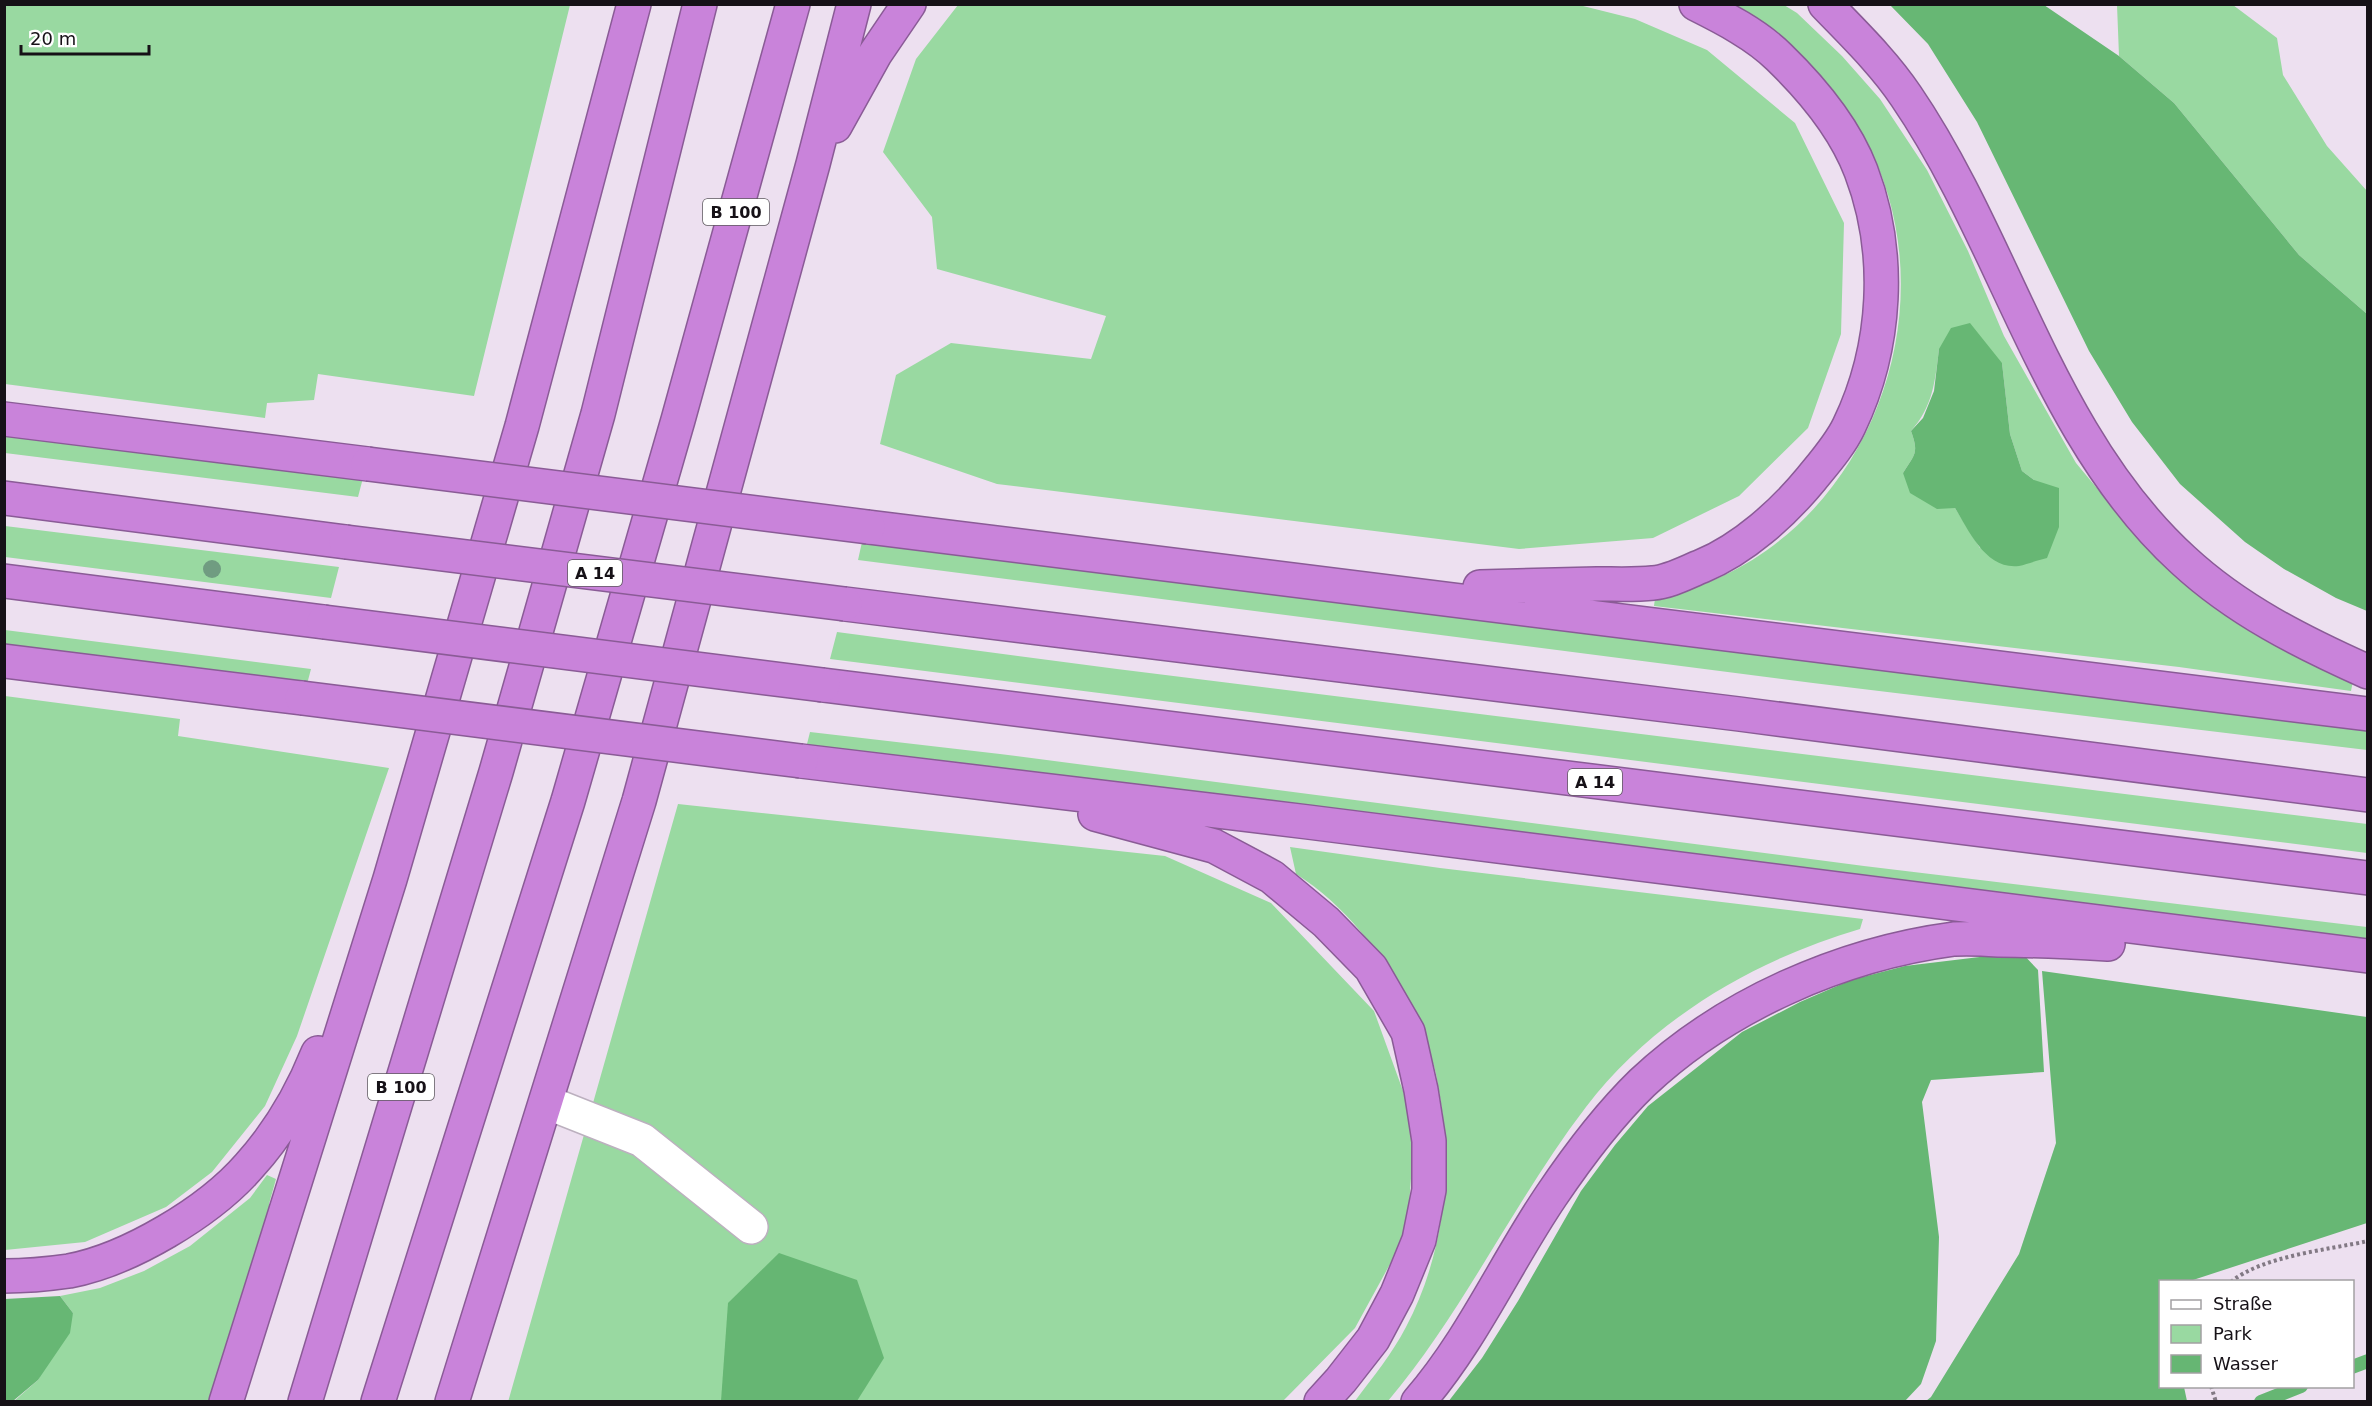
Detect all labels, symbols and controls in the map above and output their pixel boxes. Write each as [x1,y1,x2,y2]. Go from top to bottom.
scale bar [21,18,148,56]
text: 20 m [30,28,76,49]
road number: B 100 [703,199,769,225]
road number: A 14 [568,560,622,586]
road number: A 14 [1568,769,1622,795]
road number: B 100 [368,1074,434,1100]
legend [2159,1280,2354,1388]
text: Straße [2213,1293,2272,1314]
text: Park [2213,1323,2252,1344]
text: Wasser [2213,1353,2279,1374]

